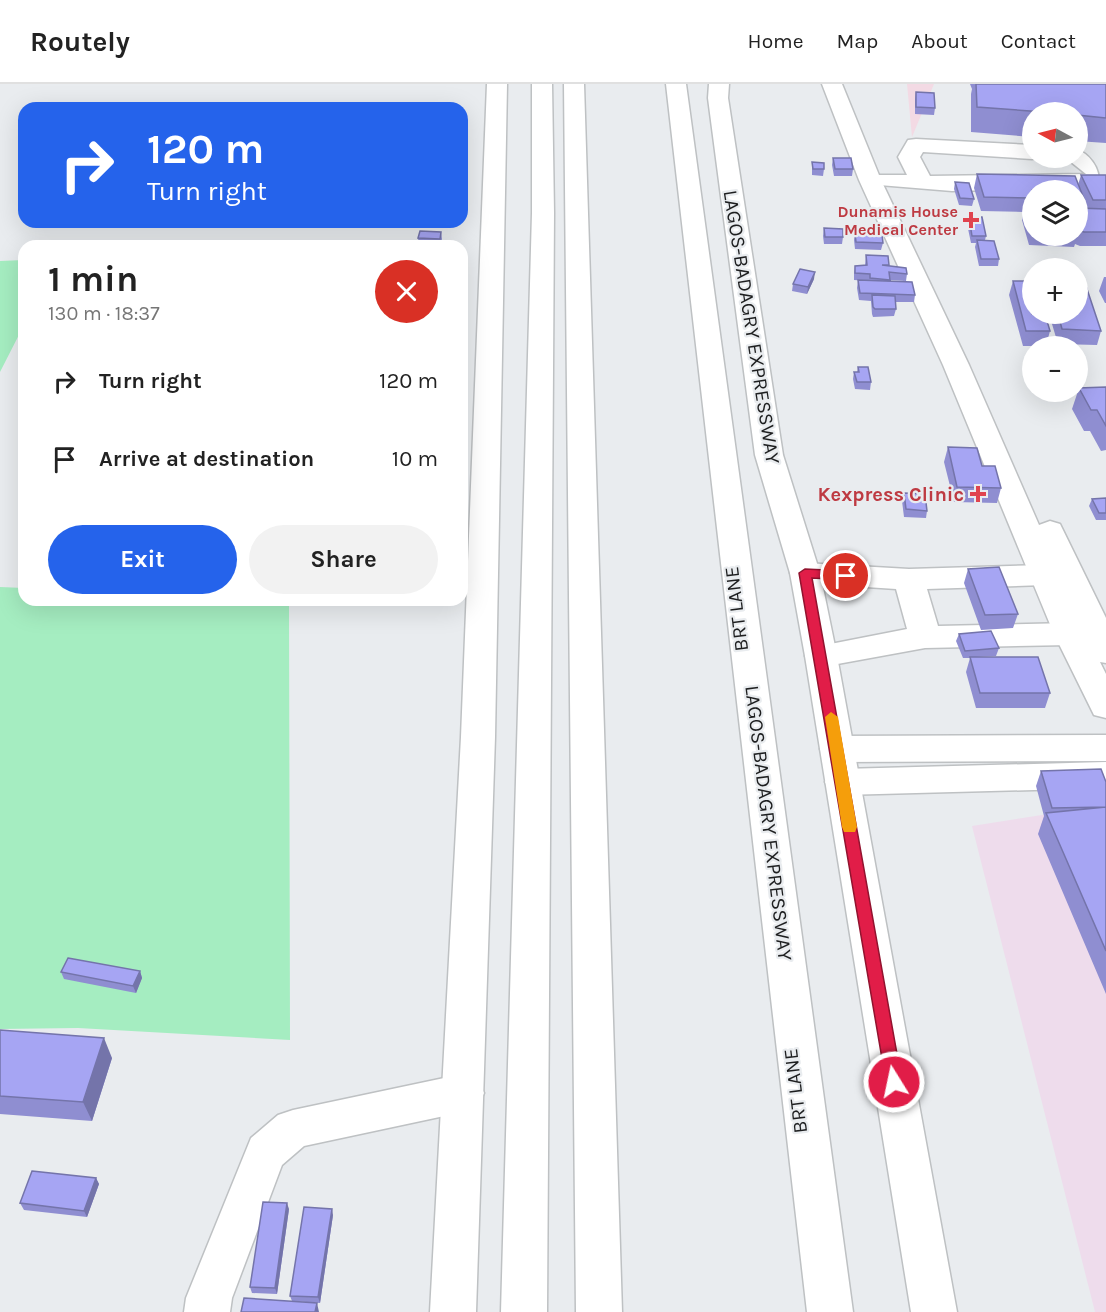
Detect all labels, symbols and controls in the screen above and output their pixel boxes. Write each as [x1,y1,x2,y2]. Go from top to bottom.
text: Routely [30,25,130,58]
text: Home [748,29,804,53]
text: Map [837,29,878,53]
text: About [911,29,968,53]
text: Contact [1001,29,1076,53]
north arrow [1022,102,1088,168]
map controls [1022,102,1088,402]
text: 120 m [147,124,264,174]
icon: right [48,126,126,204]
text: Turn right [147,175,267,207]
button: layers [1022,180,1088,246]
street label: LAGOS-BADAGRY EXPRESSWAY [718,188,785,466]
place label: Dunamis House Medical Center [837,202,959,239]
marker: Dunamis House Medical Center [962,211,980,229]
text: 1 min [48,258,138,300]
button: + [1022,258,1088,324]
button: close [375,260,438,323]
text: 130 m · 18:37 [48,302,160,325]
button: − [1022,336,1088,402]
icon: right [48,365,81,398]
text: Turn right [99,368,202,394]
text: 120 m [379,368,438,394]
icon: arrive [48,443,81,476]
text: Arrive at destination [99,446,314,472]
text: 10 m [392,446,438,472]
place label: Kexpress Clinic [818,483,964,506]
marker: Kexpress Clinic [969,485,987,503]
button: Exit [48,525,237,594]
button: Share [249,525,438,594]
pin [820,550,871,601]
icon: arrive [829,559,862,592]
street label: BRT LANE [720,565,753,653]
street label: LAGOS-BADAGRY EXPRESSWAY [740,684,797,962]
street label: BRT LANE [779,1047,812,1135]
position arrow [862,1050,926,1114]

